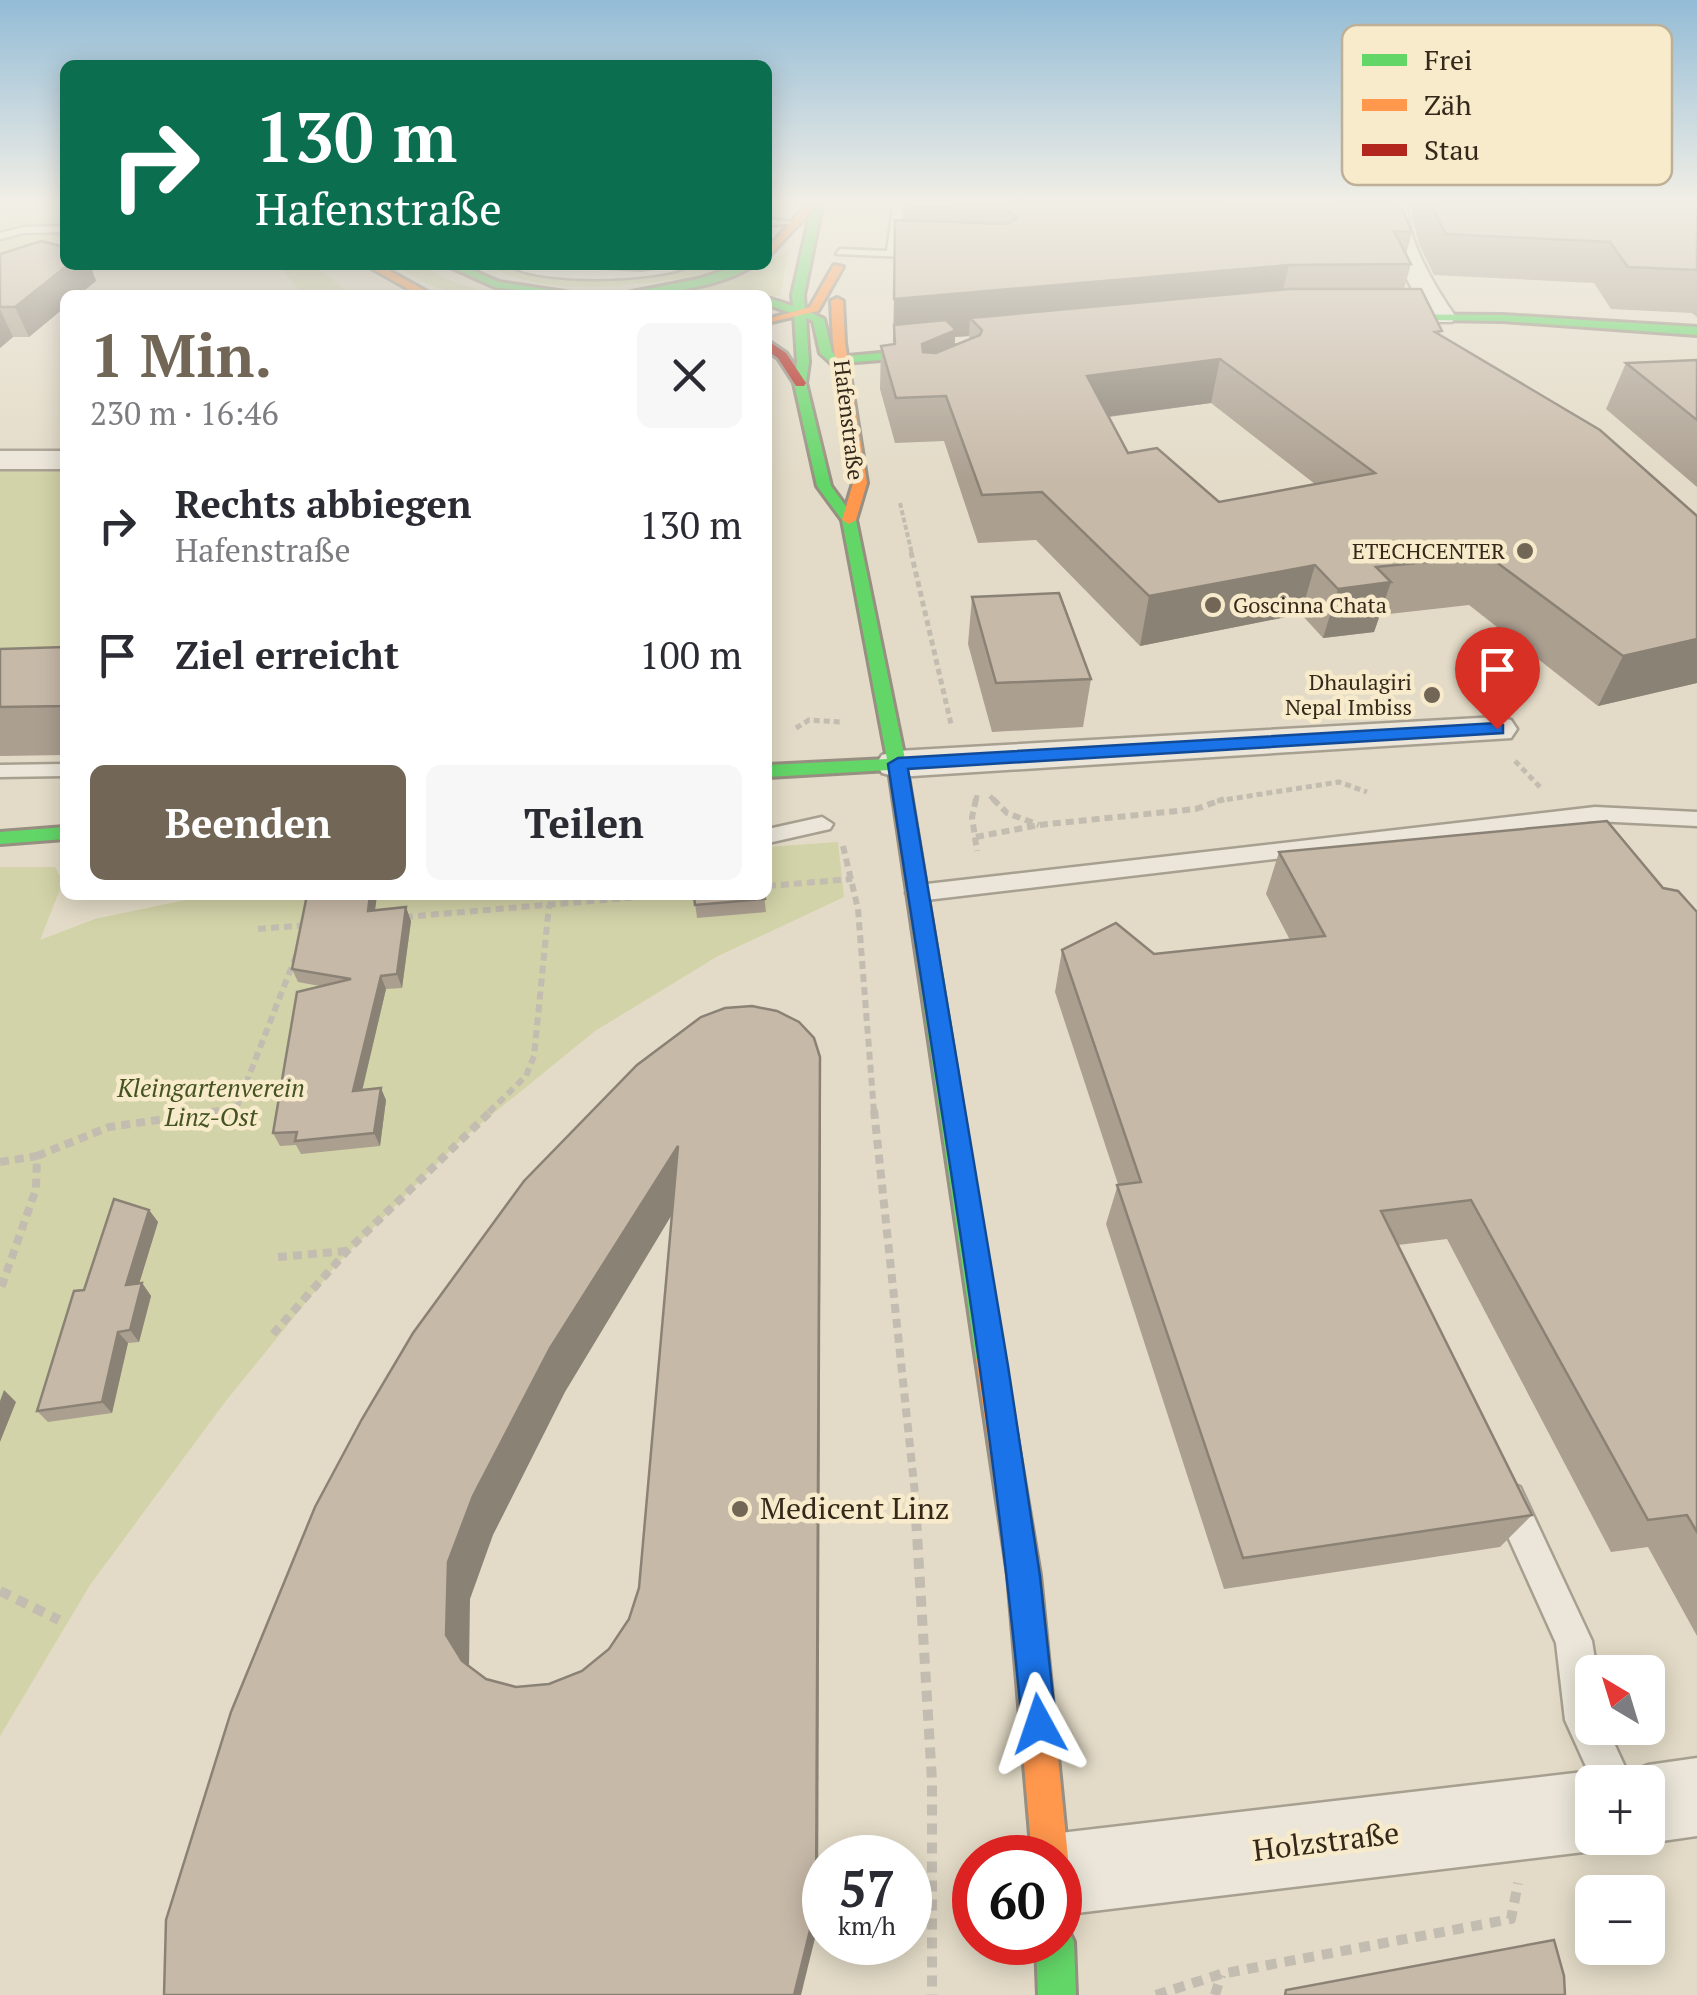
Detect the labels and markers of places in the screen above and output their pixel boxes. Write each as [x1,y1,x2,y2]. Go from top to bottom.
place label: ETECHCENTER [1352,536,1505,565]
marker: ETECHCENTER [1514,540,1536,562]
place label: Goscinna Chata [1233,590,1387,619]
marker: Goscinna Chata [1202,594,1224,616]
pin [1455,627,1540,730]
place label: Dhaulagiri Nepal Imbiss [1285,667,1412,721]
marker: Dhaulagiri Nepal Imbiss [1421,684,1443,706]
place label: Medicent Linz [760,1488,950,1528]
marker: Medicent Linz [729,1498,751,1520]

